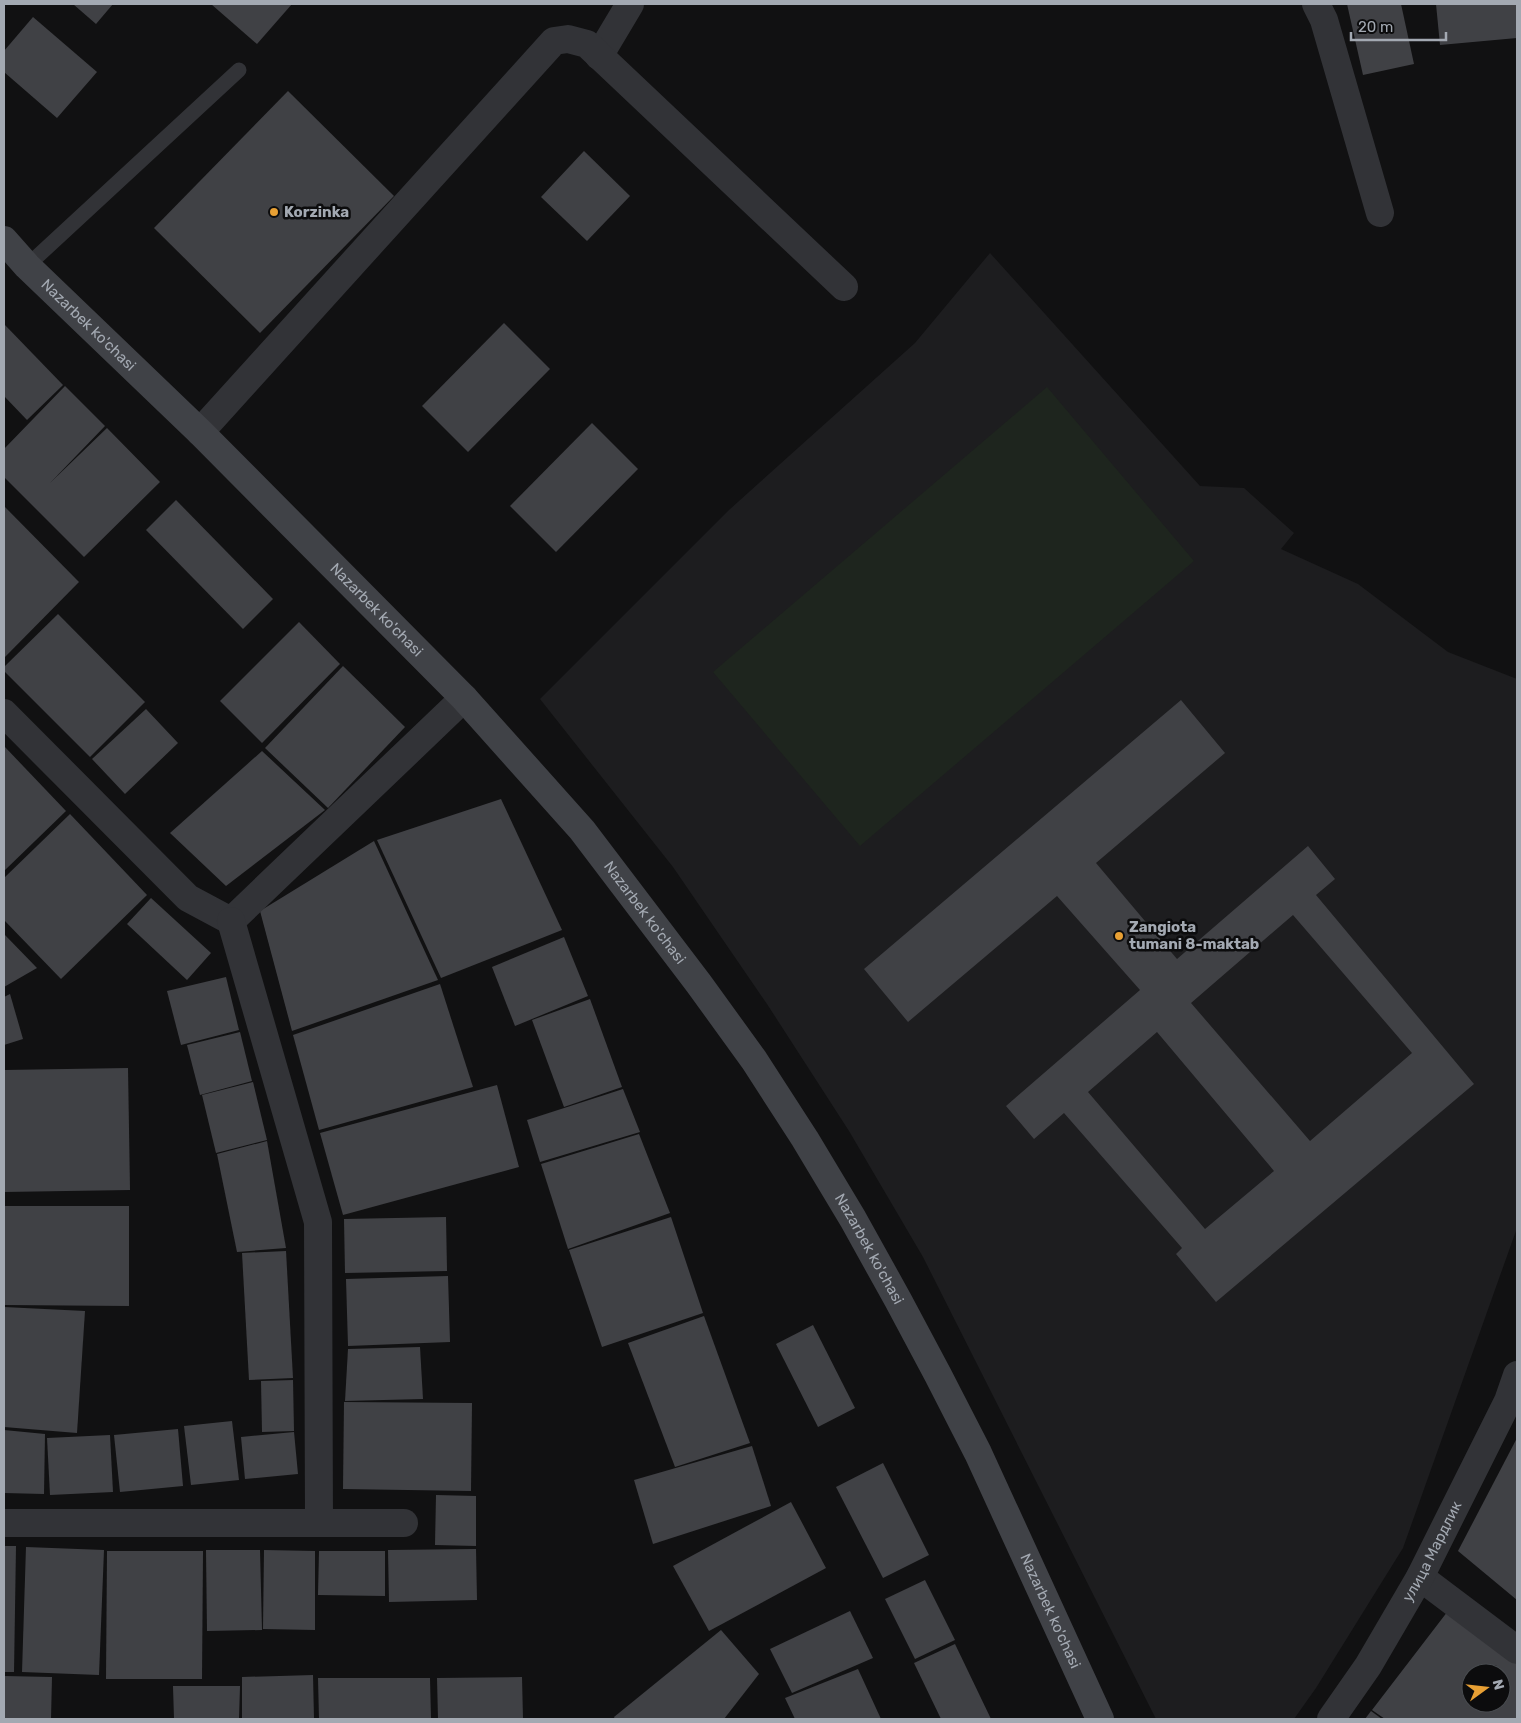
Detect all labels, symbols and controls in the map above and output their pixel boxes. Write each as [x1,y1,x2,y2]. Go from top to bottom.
scale bar [1351,10,1446,42]
text: 20 m [1358,18,1393,36]
place label: Korzinka [284,203,349,221]
marker: Korzinka [268,206,280,218]
street label: Nazarbek ko'chasi [37,276,140,375]
street label: Nazarbek ko'chasi [326,559,427,660]
street label: Nazarbek ko'chasi [600,858,690,968]
place label: Zangiota tumani 8-maktab [1129,918,1259,953]
marker: Zangiota tumani 8-maktab [1113,930,1125,942]
street label: Nazarbek ko'chasi [831,1190,908,1307]
street label: улица Мардлик [1399,1498,1466,1605]
street label: Nazarbek ko'chasi [1016,1551,1085,1671]
north arrow [1461,1663,1511,1713]
text: N [1489,1678,1508,1692]

